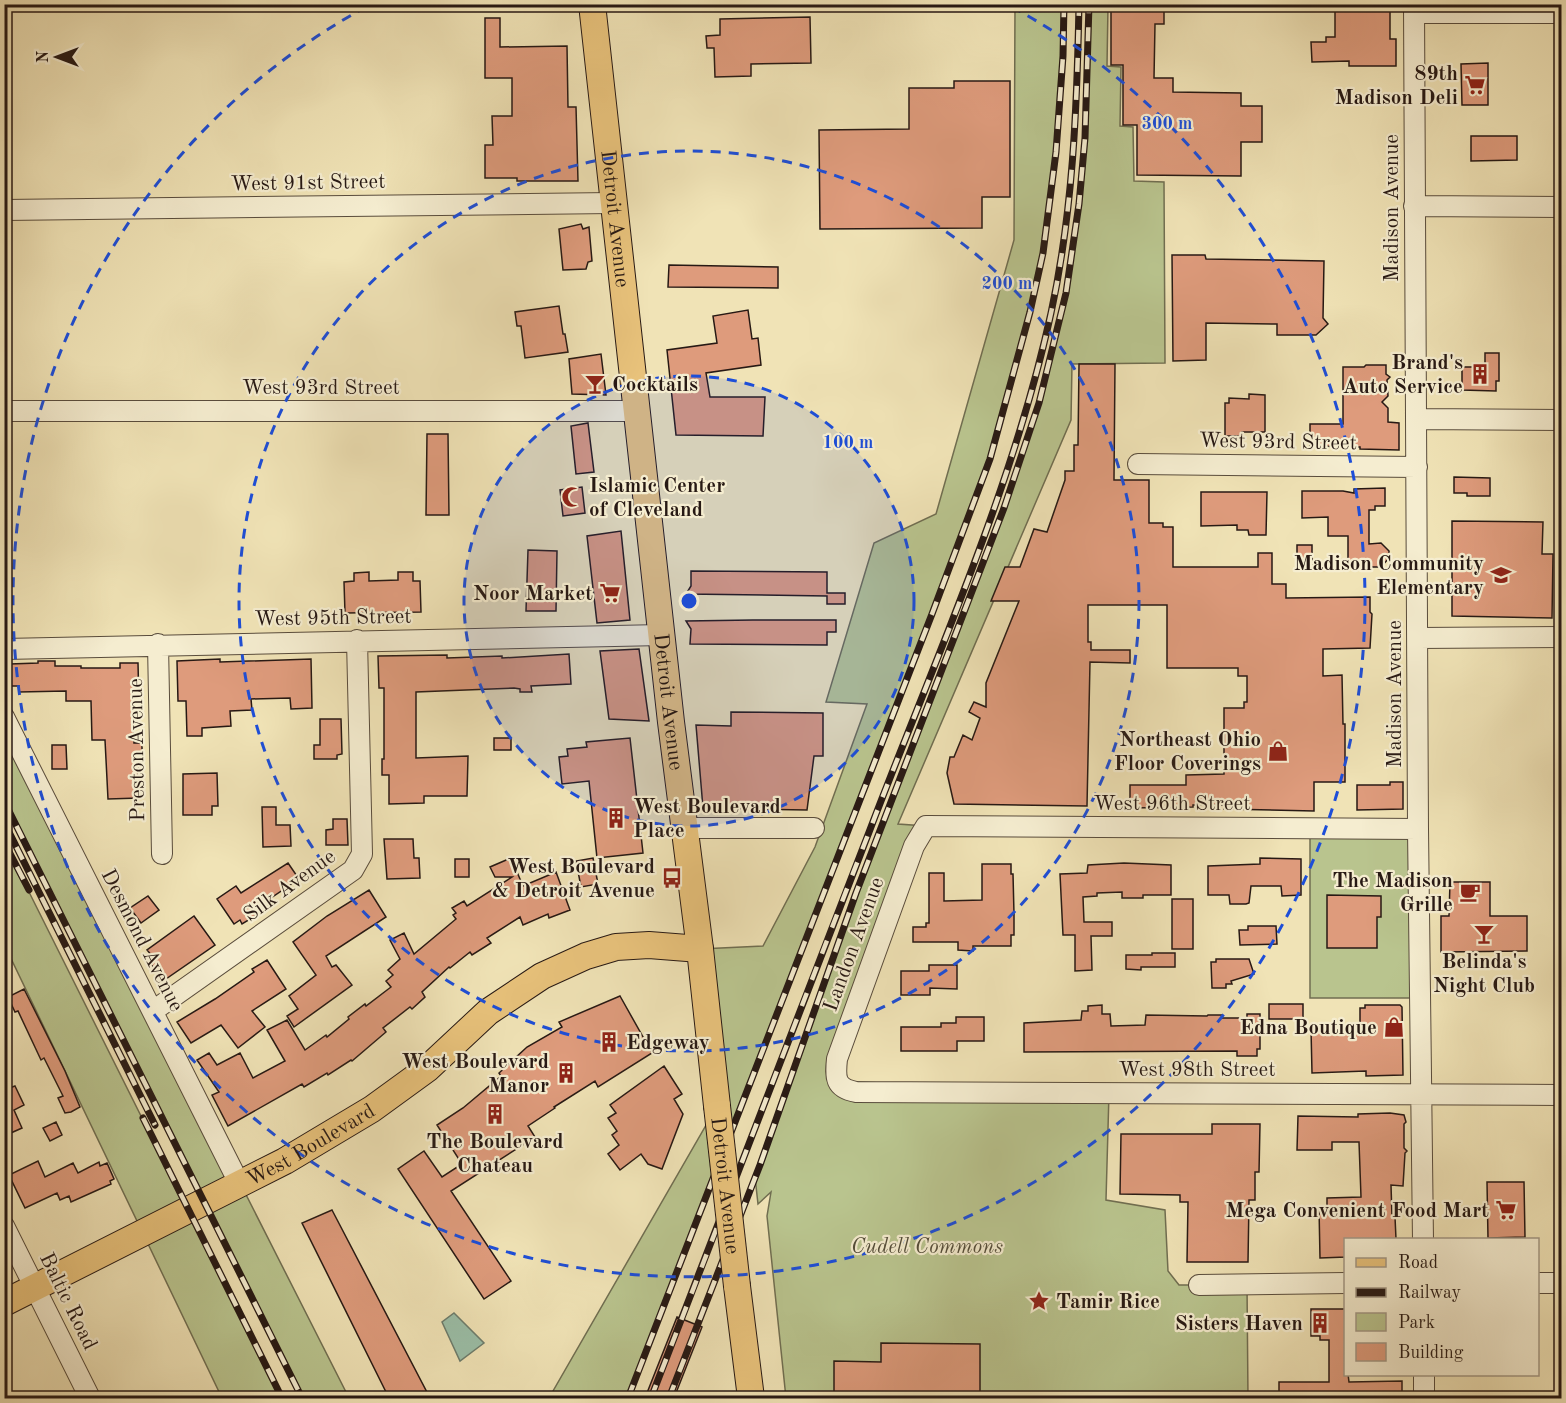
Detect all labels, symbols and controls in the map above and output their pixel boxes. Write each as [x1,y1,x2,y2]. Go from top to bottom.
north arrow [27,27,87,87]
text: N [36,50,52,63]
place label: 89th Madison Deli [1335,64,1458,109]
supermarket icon: 89th Madison Deli [1463,73,1487,97]
text: 300 m [1142,115,1192,133]
street label: Madison Avenue [1382,134,1403,282]
street label: Detroit Avenue [596,149,632,289]
street label: West 91st Street [230,172,386,195]
text: 200 m [982,275,1032,293]
place label: Brand's Auto Service [1342,353,1463,398]
building icon: Brand's Auto Service [1468,362,1492,386]
bar icon: Cocktails [583,372,607,396]
place label: Cocktails [612,375,698,396]
street label: West 93rd Street [242,378,400,399]
street label: West 93rd Street [1199,431,1357,454]
text: 100 m [823,434,873,452]
place label: Islamic Center of Cleveland [589,476,725,521]
mosque icon: Islamic Center of Cleveland [560,485,584,509]
place label: Madison Community Elementary [1294,554,1484,599]
school or university icon: Madison Community Elementary [1489,563,1513,587]
supermarket icon: Noor Market [598,581,622,605]
place label: Noor Market [473,584,593,605]
centre of rings [679,591,699,611]
street label: West 95th Street [254,607,412,630]
street label: Madison Avenue [1385,620,1406,768]
street label: Detroit Avenue [649,632,686,772]
street label: Preston Avenue [126,678,149,822]
place label: Northeast Ohio Floor Coverings [1114,730,1261,775]
shop icon: Northeast Ohio Floor Coverings [1266,739,1290,763]
street label: West 96th Street [1093,794,1251,815]
place label: West Boulevard Place [633,797,781,842]
building icon: West Boulevard Place [604,806,628,830]
street label: Silk Avenue [240,846,340,926]
place label: West Boulevard & Detroit Avenue [492,857,655,902]
street label: Desmond Avenue [97,866,187,1015]
bus stop icon: West Boulevard & Detroit Avenue [660,866,684,890]
place label: The Madison Grille [1332,871,1453,916]
street label: Landon Avenue [820,875,888,1014]
cafe icon: The Madison Grille [1458,880,1482,904]
bar icon: Belinda's Night Club [1472,922,1496,946]
place label: Belinda's Night Club [1433,952,1535,997]
shop icon: Edna Boutique [1382,1015,1406,1039]
place label: Edna Boutique [1240,1018,1377,1039]
building icon: Edgeway [597,1030,621,1054]
place label: Edgeway [626,1033,710,1054]
place label: West Boulevard Manor [401,1052,549,1097]
street label: West 98th Street [1118,1060,1276,1081]
building icon: West Boulevard Manor [554,1061,578,1085]
street label: West Boulevard [243,1101,379,1191]
building icon: The Boulevard Chateau [483,1102,507,1126]
street label: Detroit Avenue [706,1116,742,1255]
place label: The Boulevard Chateau [426,1132,564,1177]
supermarket icon: Mega Convenient Food Mart [1494,1198,1518,1222]
place label: Mega Convenient Food Mart [1226,1201,1489,1222]
park label: Cudell Commons [851,1237,1003,1258]
legend [1344,1238,1539,1376]
street label: Baltic Road [35,1250,100,1354]
text: Road [1398,1254,1438,1272]
text: Railway [1398,1284,1461,1302]
place icon: Tamir Rice [1027,1289,1051,1313]
place label: Tamir Rice [1056,1292,1160,1313]
building icon: Sisters Haven [1308,1311,1332,1335]
place label: Sisters Haven [1175,1314,1303,1335]
text: Park [1398,1314,1435,1332]
text: Building [1398,1344,1464,1362]

